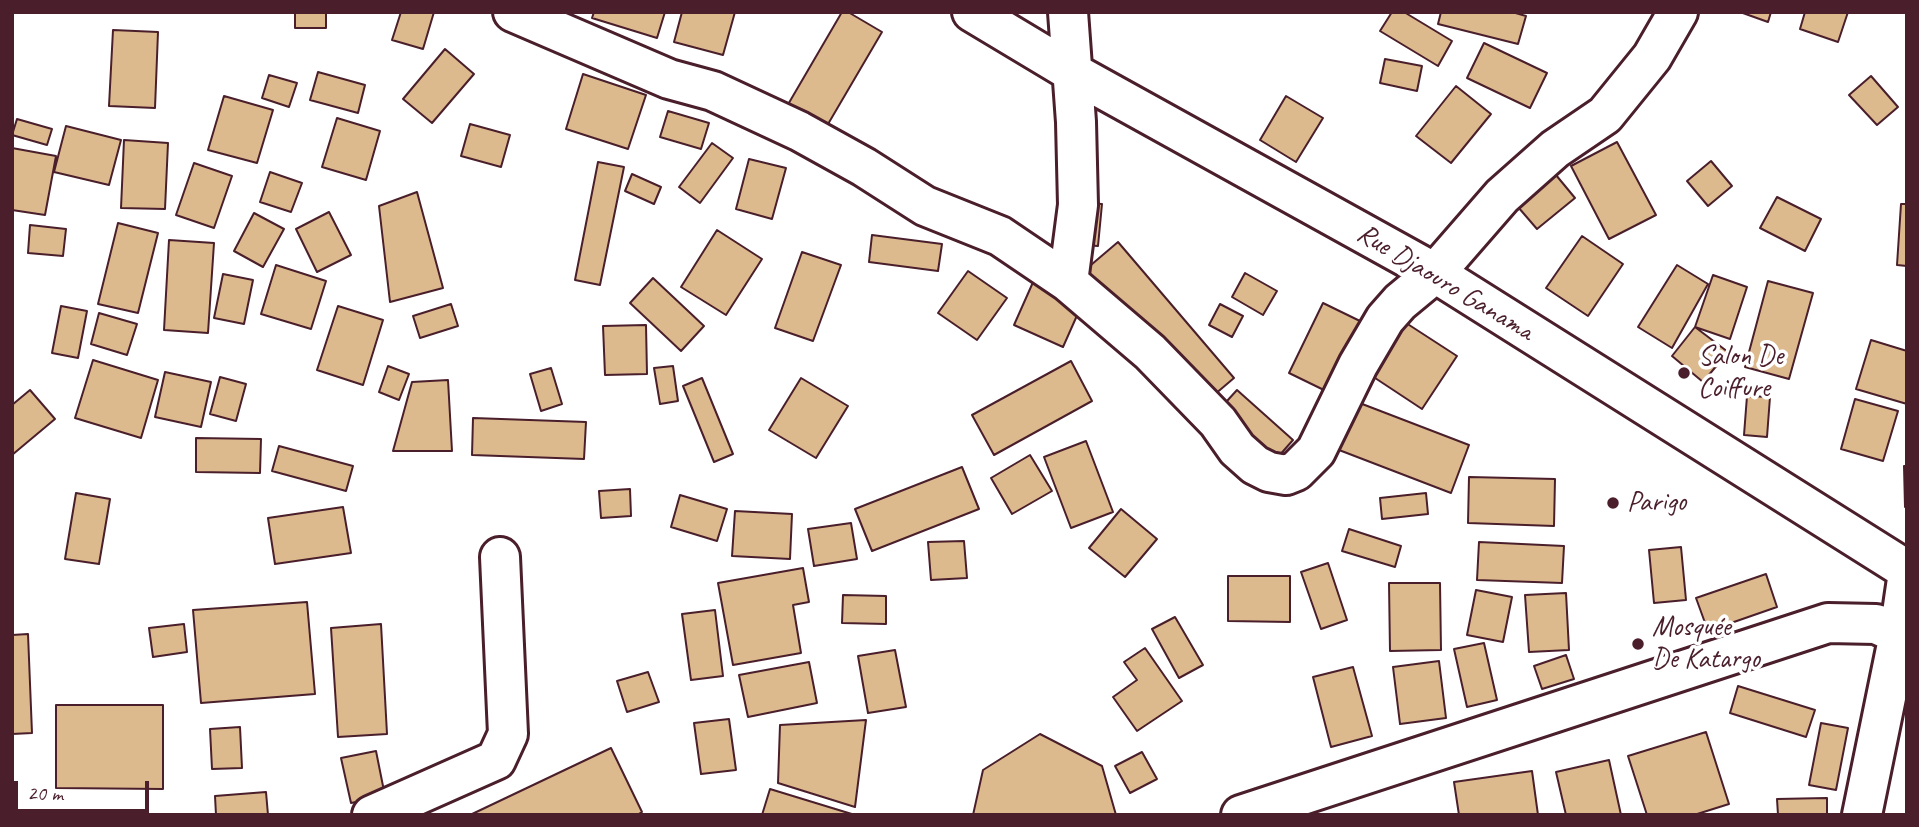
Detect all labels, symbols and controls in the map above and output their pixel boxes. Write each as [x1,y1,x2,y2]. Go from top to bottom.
street label: Rue Djaouro Ganama [1351,217,1539,349]
place label: Salon De Coiffure [1698,340,1783,406]
marker: Salon De Coiffure [1676,365,1692,381]
place label: Parigo [1627,486,1686,520]
marker: Parigo [1605,495,1621,511]
place label: Mosquée De Katargo [1652,611,1760,677]
marker: Mosquée De Katargo [1630,636,1646,652]
scale bar [18,768,152,812]
text: 20 m [27,780,63,806]

